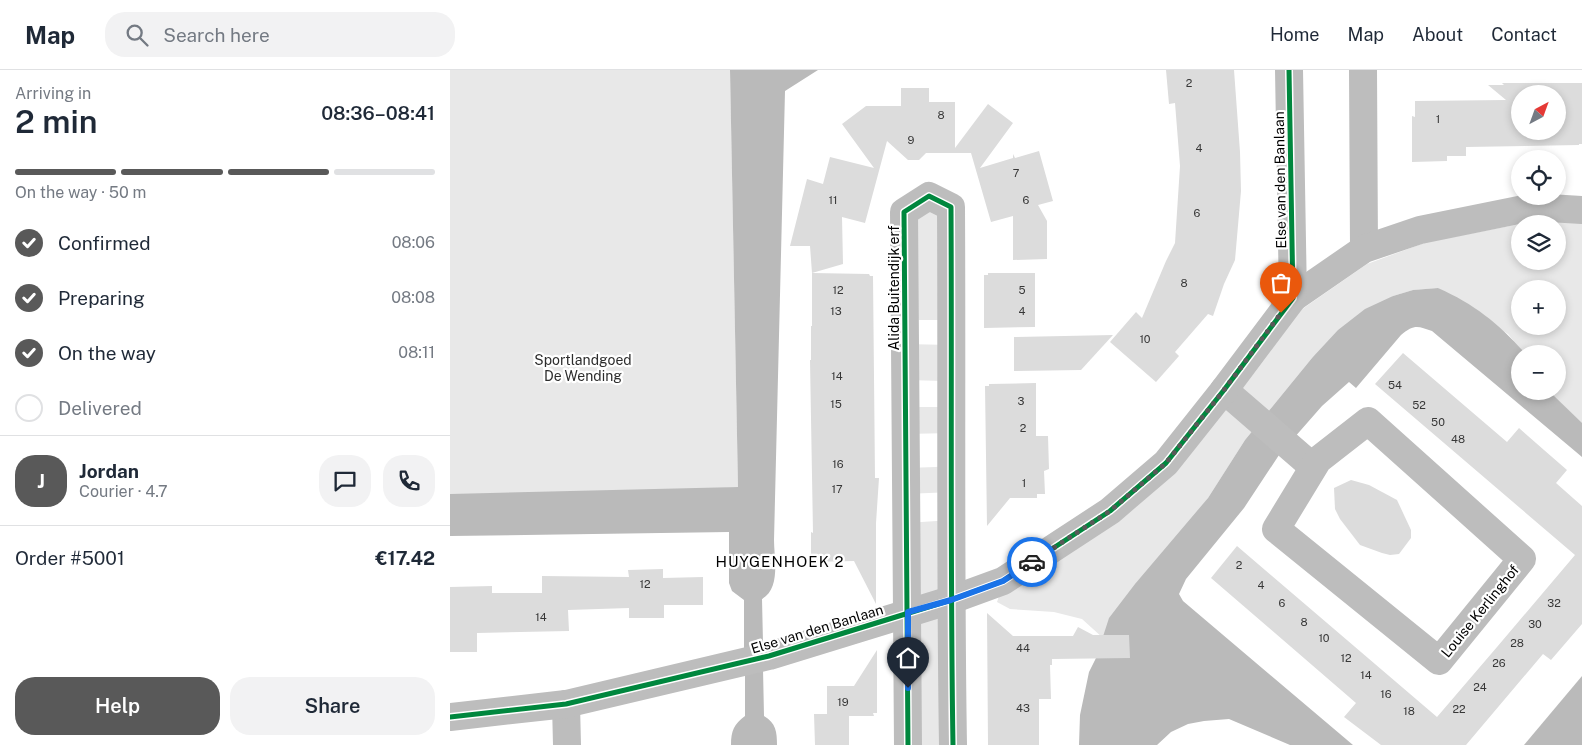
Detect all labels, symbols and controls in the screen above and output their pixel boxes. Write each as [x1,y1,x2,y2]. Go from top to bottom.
search box [105,12,455,57]
text: Map [25,21,75,49]
icon: search [123,21,151,49]
text: Search here [163,24,270,46]
text: Home [1270,24,1320,45]
text: Map [1348,24,1384,45]
text: About [1412,24,1463,45]
text: Contact [1491,24,1557,45]
house number: 2 [1186,77,1193,89]
text: Arriving in [15,84,91,103]
north arrow [1511,85,1566,140]
map controls [1511,85,1566,400]
text: 08:36–08:41 [321,102,435,124]
text: 2 min [15,103,98,140]
house number: 8 [937,109,945,121]
street label: Else van den Banlaan [1271,111,1289,249]
house number: 1 [1436,113,1440,125]
house number: 9 [908,134,915,146]
house number: 4 [1196,142,1203,154]
button: locate [1511,150,1566,205]
house number: 7 [1013,167,1020,179]
text: On the way · 50 m [15,183,146,202]
house number: 11 [829,194,837,206]
house number: 6 [1023,194,1030,206]
house number: 6 [1194,207,1201,219]
button: layers [1511,215,1566,270]
street label: Alida Buitendijk erf [886,225,902,351]
icon: check [15,229,43,257]
text: Confirmed [58,232,151,254]
text: 08:06 [392,233,435,252]
pin [1260,262,1302,313]
icon: bag [1267,269,1295,297]
house number: 8 [1180,277,1188,289]
button: + [1511,280,1566,335]
icon: check [15,284,43,312]
house number: 12 [832,284,844,296]
house number: 5 [1018,284,1026,296]
text: Preparing [58,287,145,309]
text: 08:08 [391,288,435,307]
house number: 13 [830,305,842,317]
house number: 4 [1019,305,1026,317]
house number: 10 [1139,333,1151,345]
icon: check [15,339,43,367]
text: On the way [58,342,156,364]
text: 08:11 [398,343,435,362]
button: − [1511,345,1566,400]
park label: Sportlandgoed De Wending [534,352,632,384]
house number: 14 [831,370,843,382]
house number: 54 [1388,379,1402,391]
house number: 3 [1018,395,1025,407]
text: Delivered [58,397,142,419]
house number: 15 [830,398,842,410]
house number: 52 [1412,399,1426,411]
house number: 50 [1431,416,1445,428]
house number: 2 [1020,422,1027,434]
house number: 48 [1451,433,1465,445]
button: chat [319,455,371,507]
button: phone [383,455,435,507]
house number: 16 [832,458,844,470]
text: Jordan [79,460,139,482]
text: J [37,470,45,492]
house number: 1 [1022,477,1026,489]
text: Courier · 4.7 [79,482,168,501]
house number: 17 [831,483,843,495]
courier [1007,537,1057,587]
text: Order #5001 [15,547,125,569]
text: €17.42 [375,547,435,569]
icon: car [1018,548,1046,576]
district label: HUYGENHOEK 2 [715,553,845,570]
house number: 2 [1236,559,1243,571]
street label: Louise Kerlinghof [1438,561,1522,660]
house number: 12 [639,578,651,590]
house number: 4 [1258,579,1265,591]
house number: 6 [1279,597,1286,609]
house number: 32 [1547,597,1561,609]
street label: Else van den Banlaan [749,601,885,657]
house number: 14 [535,611,547,623]
house number: 8 [1300,616,1308,628]
house number: 30 [1528,618,1542,630]
house number: 10 [1318,632,1330,644]
pin [887,637,929,688]
house number: 28 [1510,637,1524,649]
house number: 44 [1016,642,1030,654]
icon: home [894,644,922,672]
house number: 12 [1340,652,1352,664]
house number: 26 [1492,657,1506,669]
house number: 14 [1360,669,1372,681]
button: Help [15,677,220,735]
button: Share [230,677,435,735]
house number: 24 [1473,681,1487,693]
house number: 16 [1380,688,1392,700]
house number: 19 [837,696,849,708]
house number: 43 [1016,702,1030,714]
house number: 22 [1452,703,1466,715]
house number: 18 [1403,705,1415,717]

